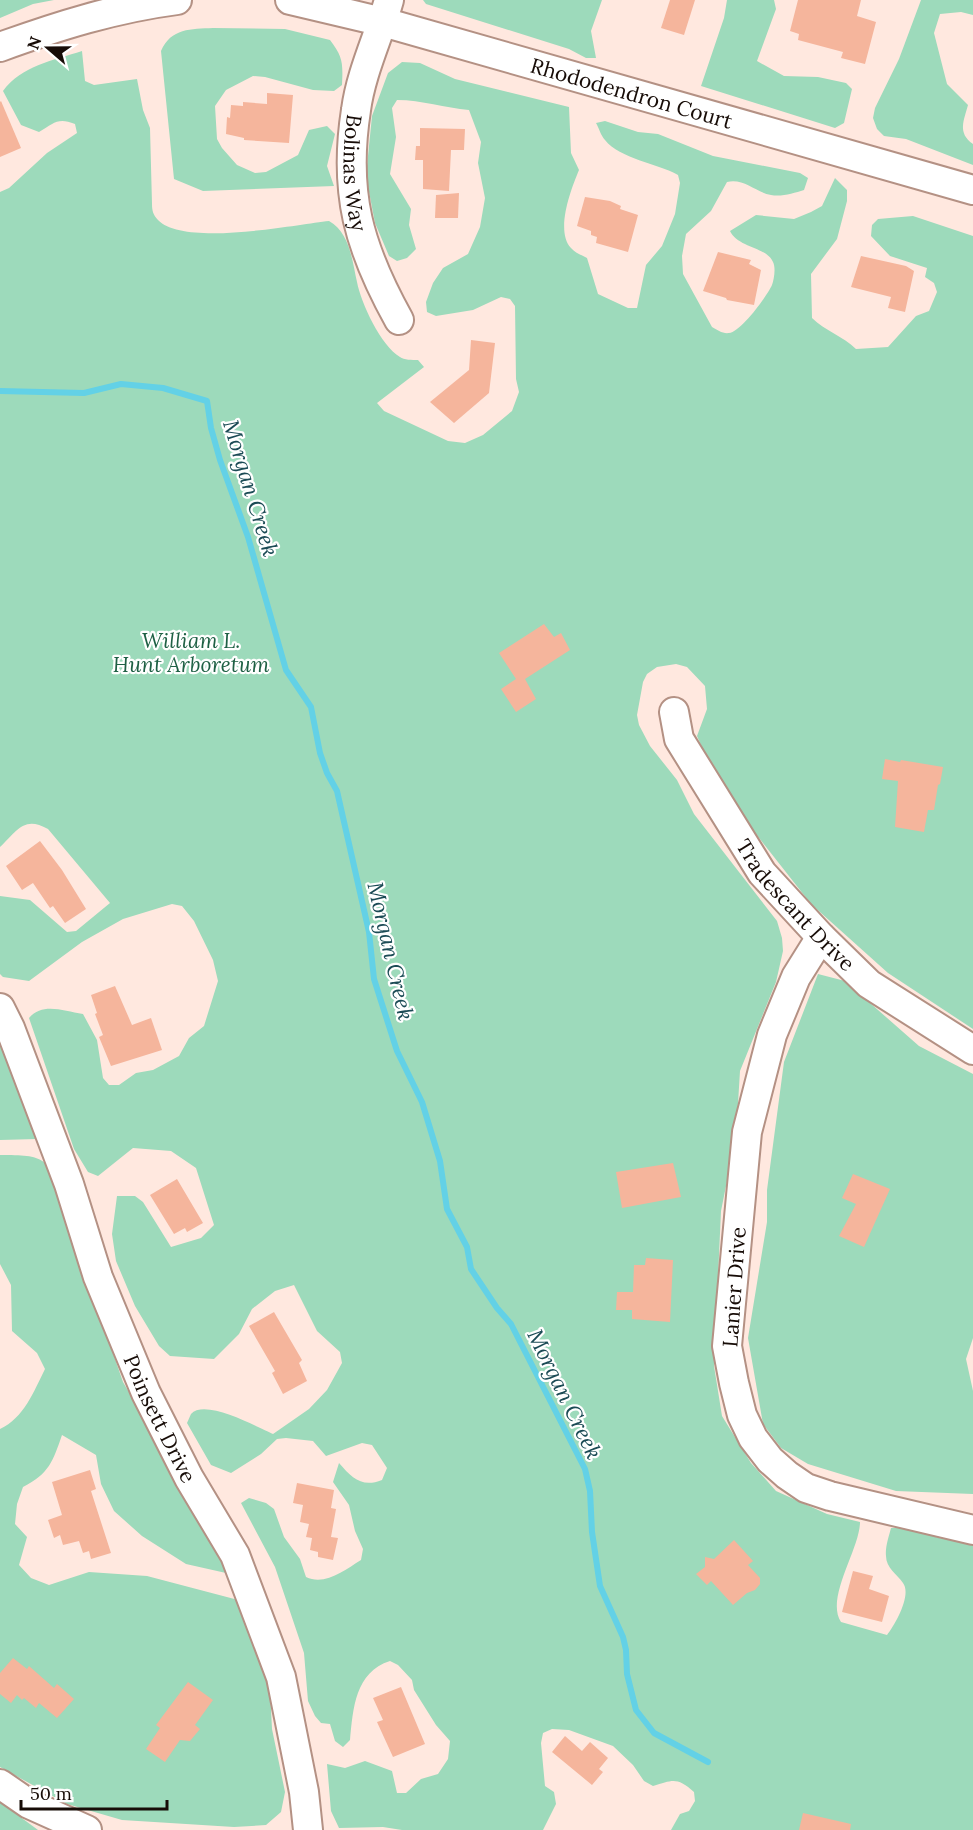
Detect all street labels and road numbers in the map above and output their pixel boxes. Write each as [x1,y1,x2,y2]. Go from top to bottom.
street label: Rhododendron Court [528,51,736,135]
street label: Bolinas Way [338,113,374,234]
street label: Tradescant Drive [731,834,861,976]
street label: Lanier Drive [716,1226,752,1348]
street label: Poinsett Drive [118,1350,202,1487]

